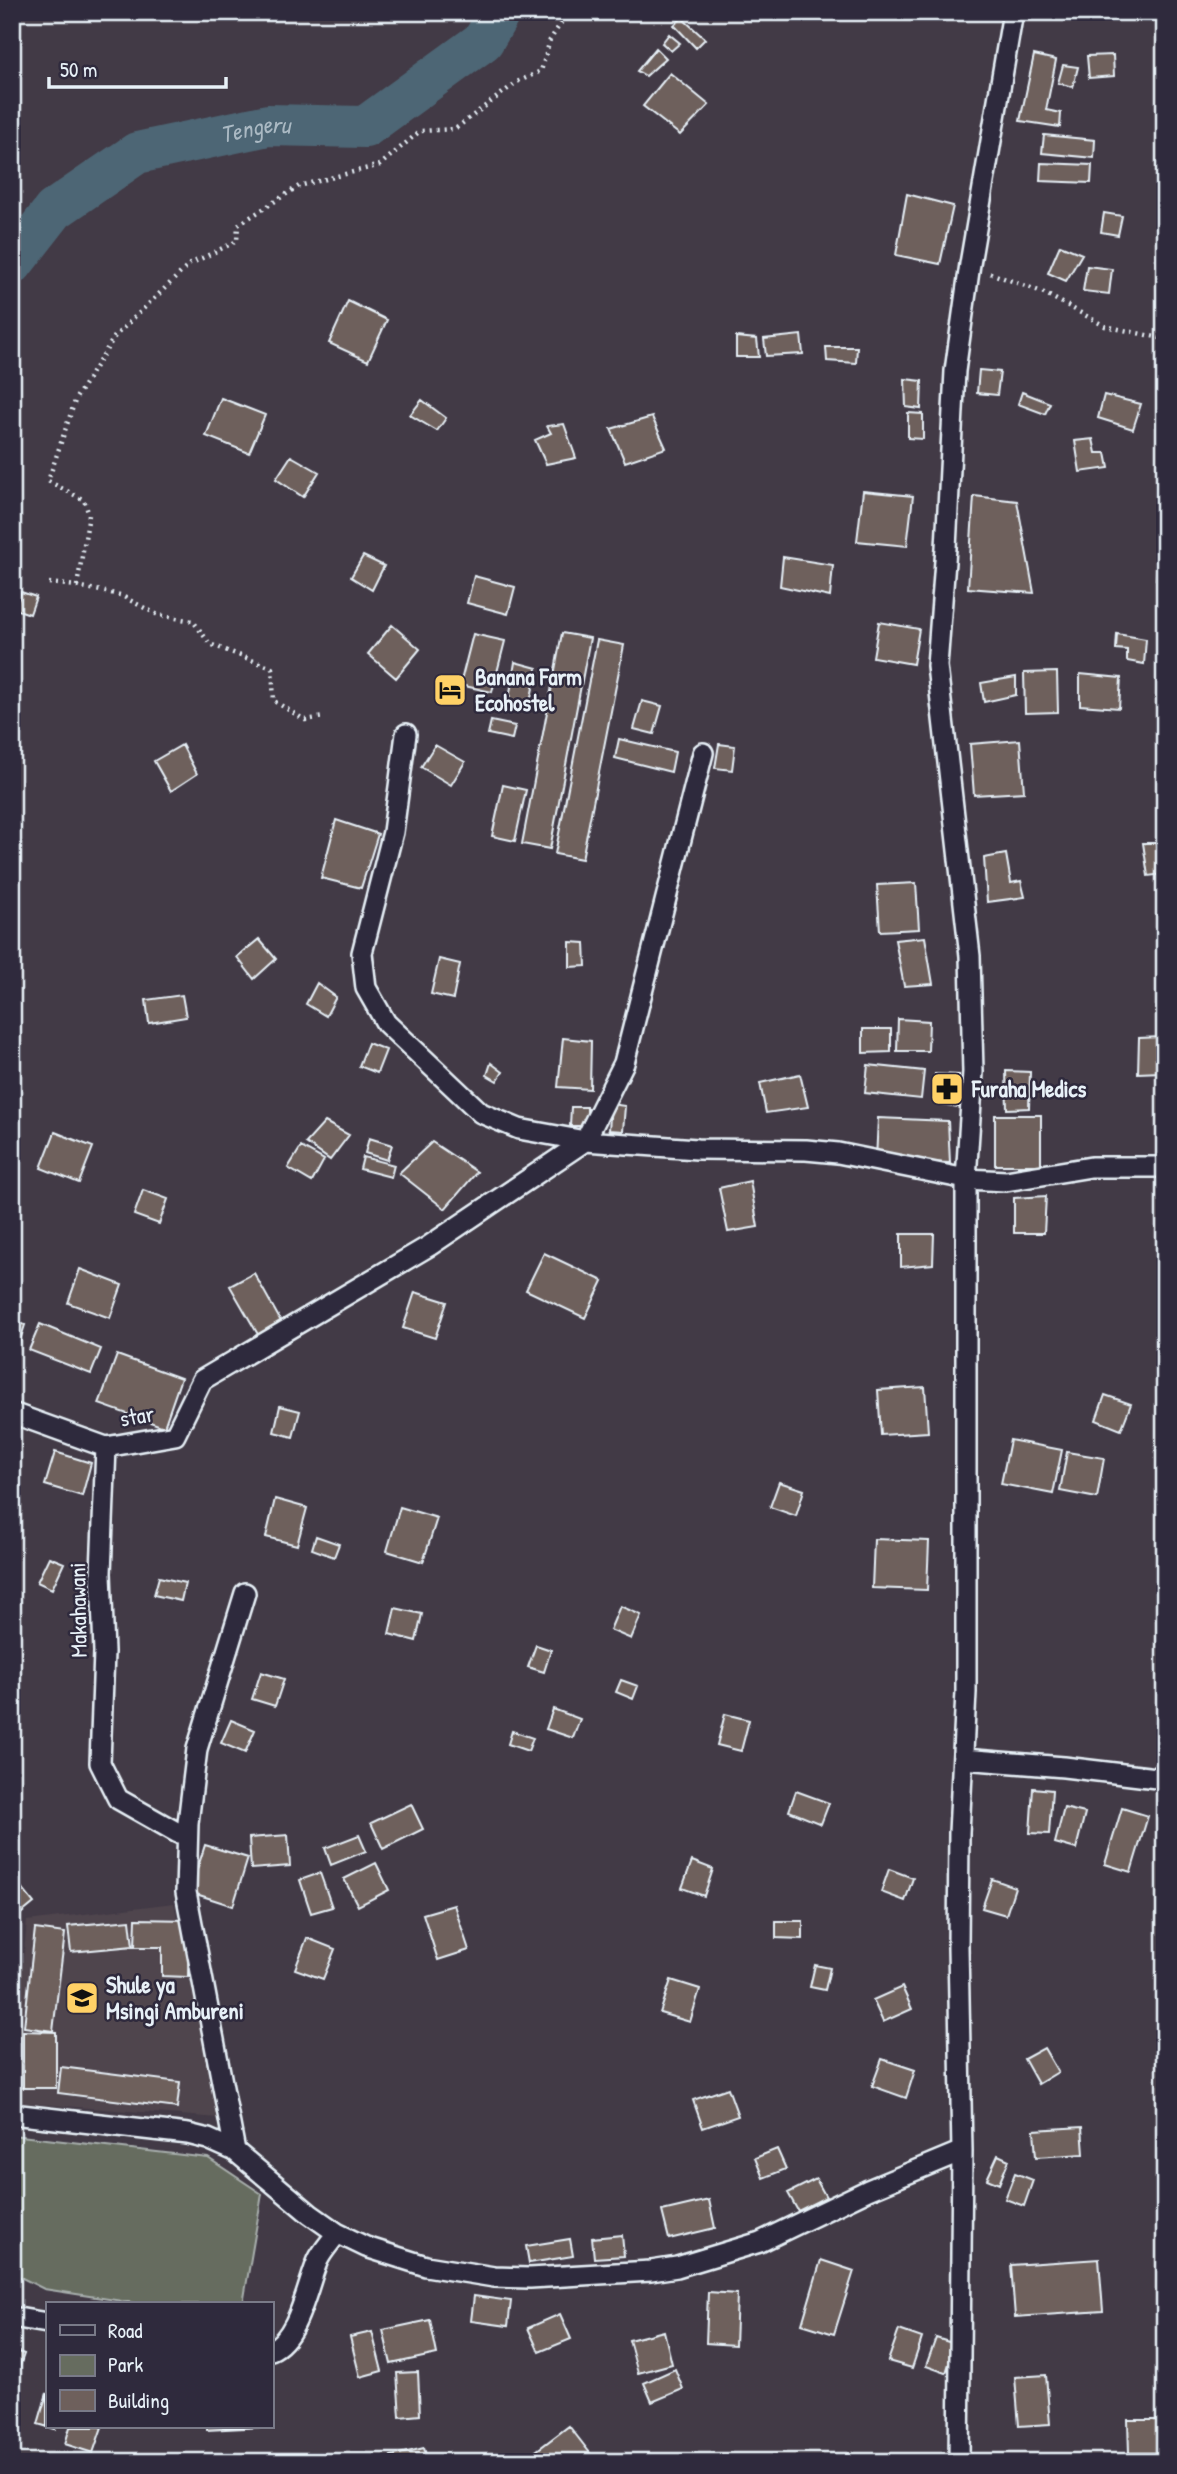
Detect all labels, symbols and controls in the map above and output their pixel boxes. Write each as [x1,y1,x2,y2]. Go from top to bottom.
scale bar [49,46,226,90]
text: 50 m [60,55,97,84]
water label: Tengeru [217,107,293,150]
place label: Banana Farm Ecohostel [475,661,582,718]
hotel icon: Banana Farm Ecohostel [431,671,469,709]
pharmacy icon: Furaha Medics [928,1070,966,1108]
place label: Furaha Medics [971,1073,1087,1104]
street label: star [117,1397,157,1434]
street label: Makahawani [61,1562,94,1658]
place label: Shule ya Msingi Ambureni [106,1969,244,2027]
school or university icon: Shule ya Msingi Ambureni [63,1979,101,2017]
legend [46,2302,273,2428]
text: Road [108,2316,142,2345]
text: Park [108,2350,143,2379]
text: Building [108,2386,169,2415]

